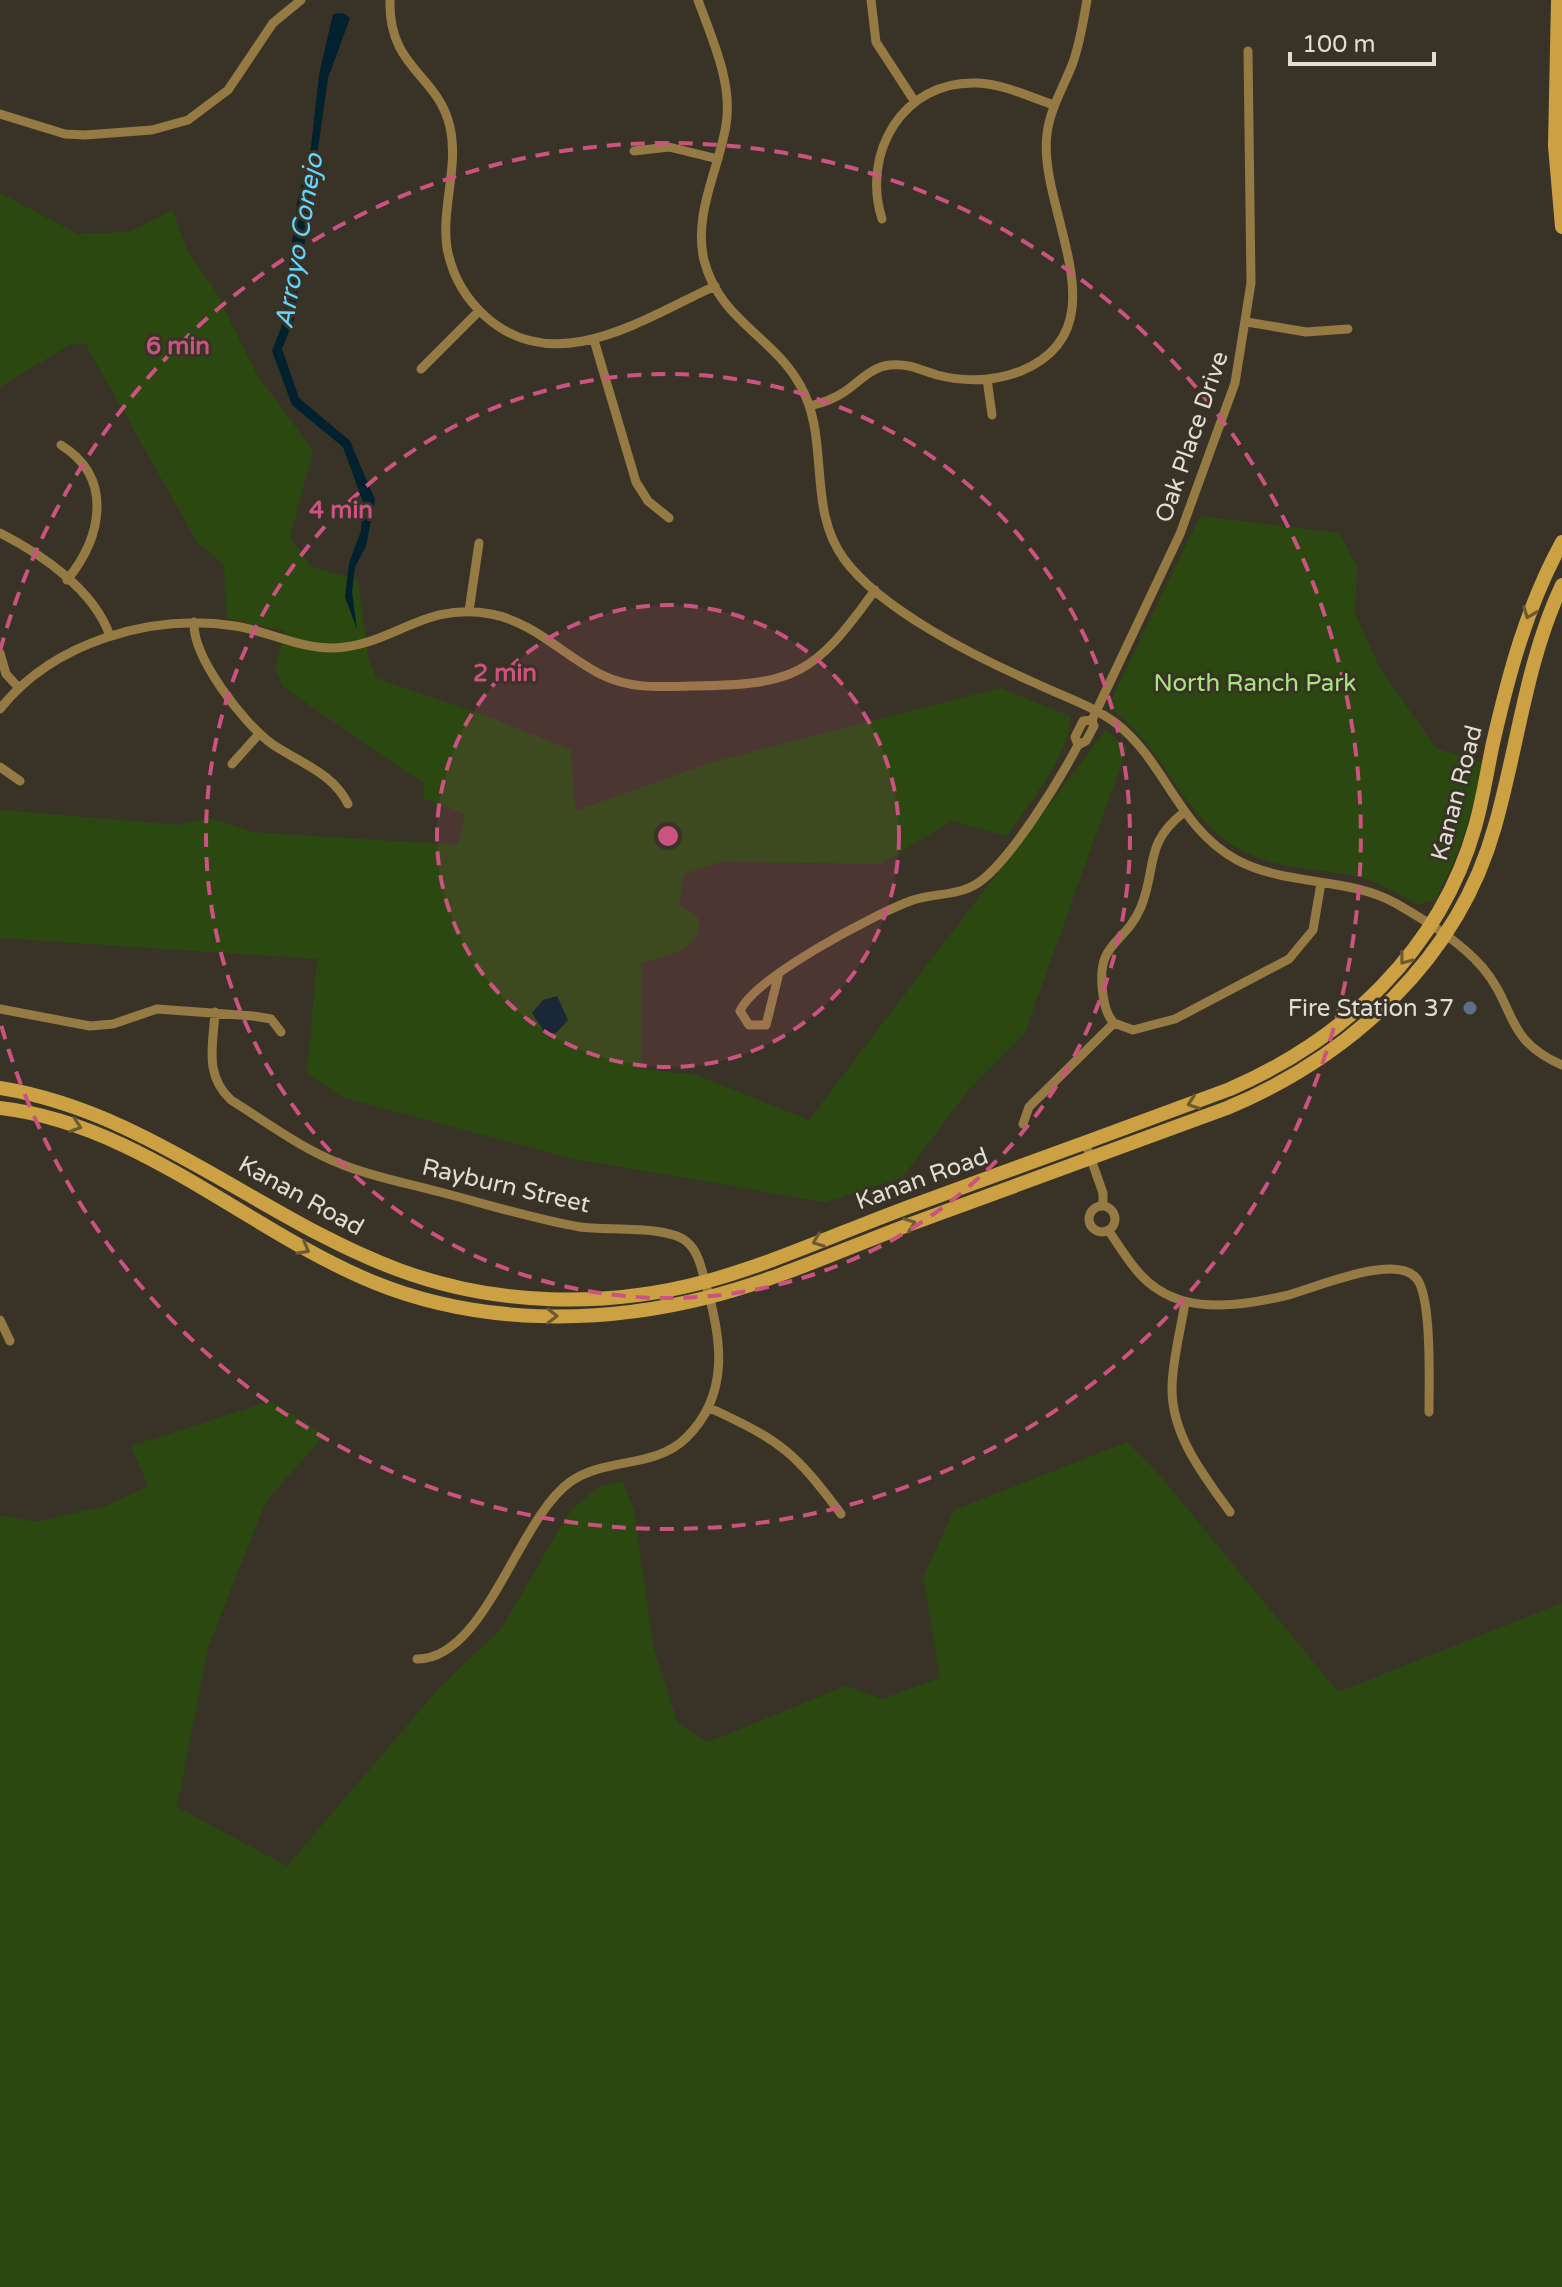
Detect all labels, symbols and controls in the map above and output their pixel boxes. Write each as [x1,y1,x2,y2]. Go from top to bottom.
scale bar [1290,16,1434,66]
text: 100 m [1302,30,1376,59]
water label: Arroyo Conejo [268,150,330,331]
text: 6 min [146,332,210,361]
street label: Oak Place Drive [1149,348,1235,526]
text: 4 min [309,496,373,525]
one-way arrow [1522,605,1539,619]
text: 2 min [473,659,537,688]
park label: North Ranch Park [1154,669,1356,698]
street label: Kanan Road [1425,722,1489,864]
centre of rings [654,822,682,850]
one-way arrow [1401,951,1415,965]
place label: Fire Station 37 [1288,994,1454,1023]
marker: Fire Station 37 [1461,999,1479,1017]
one-way arrow [1187,1093,1201,1110]
one-way arrow [68,1117,82,1133]
street label: Kanan Road [852,1142,992,1216]
street label: Kanan Road [233,1150,369,1242]
street label: Rayburn Street [419,1153,593,1219]
one-way arrow [902,1218,916,1234]
one-way arrow [812,1231,826,1248]
one-way arrow [295,1239,310,1255]
one-way arrow [546,1308,559,1325]

